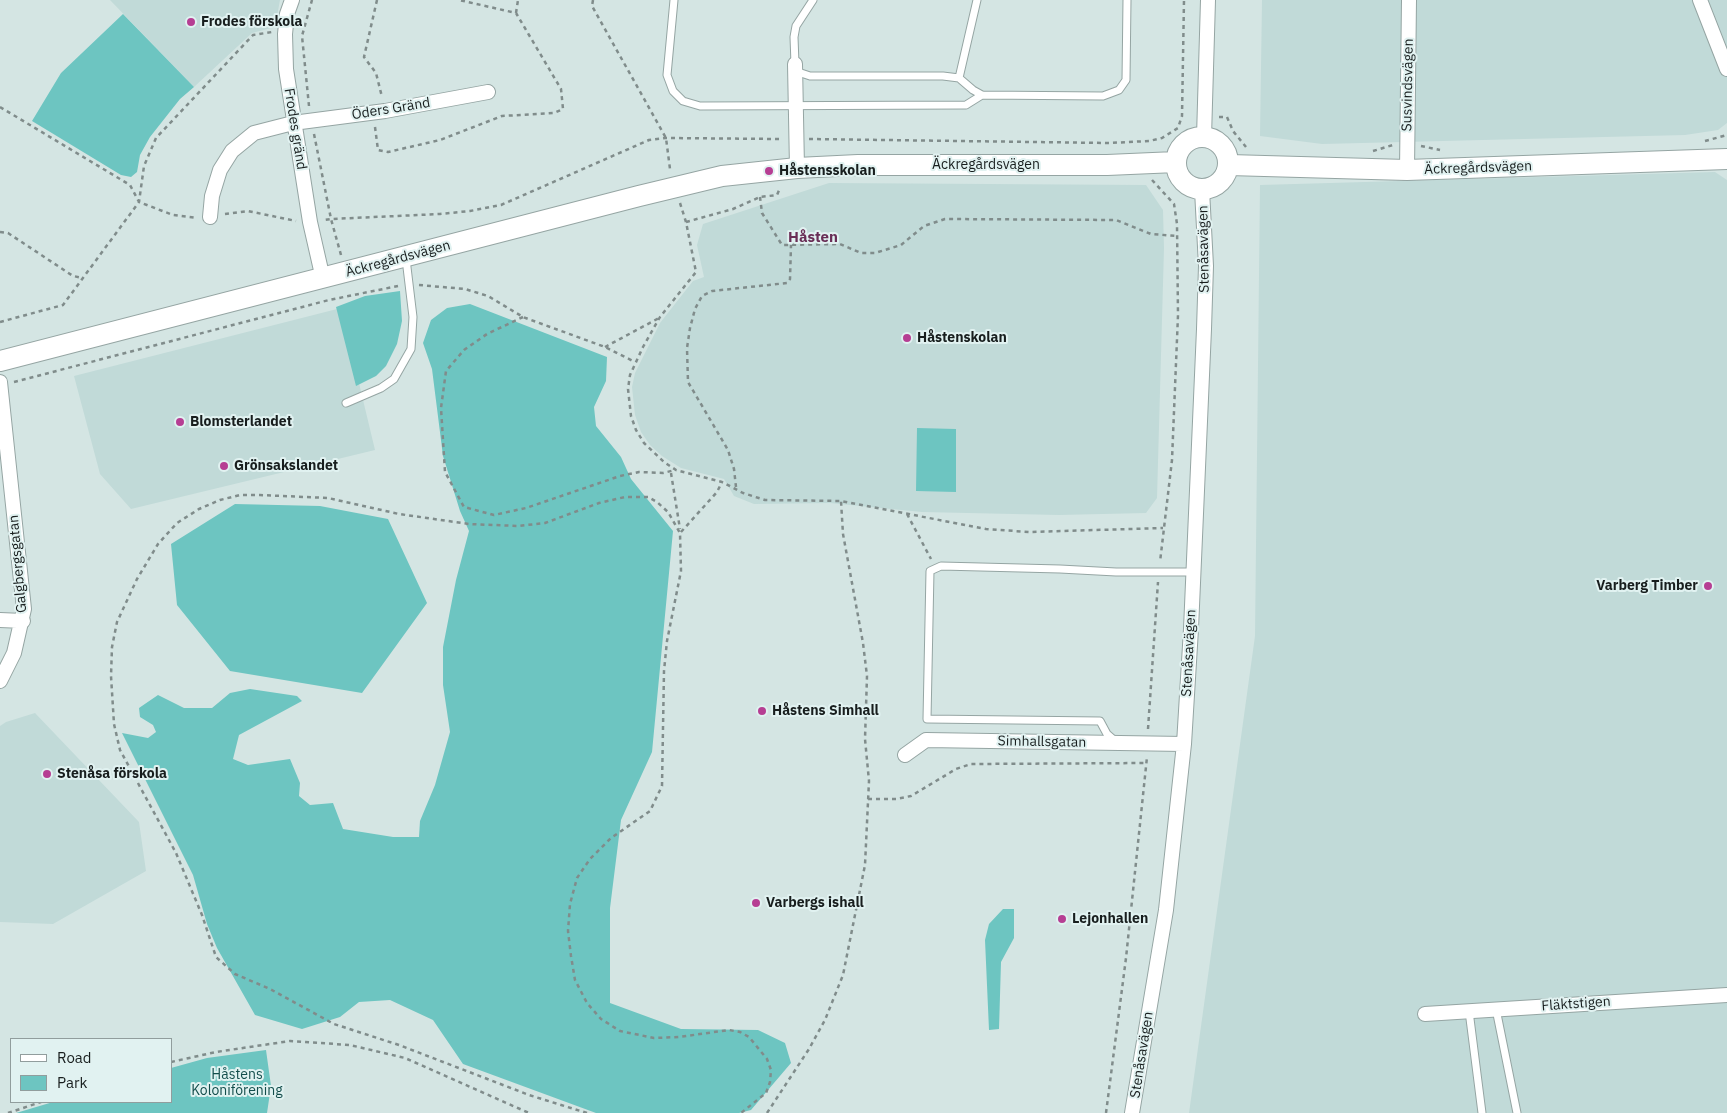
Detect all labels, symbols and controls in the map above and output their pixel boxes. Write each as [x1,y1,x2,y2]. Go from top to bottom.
place label: Frodes förskola [201,14,302,30]
marker: Frodes förskola [185,16,197,28]
street label: Susvindsvägen [1399,38,1417,132]
street label: Frodes gränd [280,87,310,171]
street label: Öders Gränd [351,94,431,124]
street label: Äckregårdsvägen [932,157,1040,173]
street label: Äckregårdsvägen [1424,158,1532,178]
place label: Håstensskolan [779,163,876,179]
marker: Håstensskolan [763,165,775,177]
street label: Stenåsavägen [1195,205,1213,293]
district label: Håsten [788,229,838,247]
street label: Äckregårdsvägen [344,237,452,281]
place label: Håstenskolan [917,330,1007,346]
marker: Håstenskolan [901,332,913,344]
place label: Blomsterlandet [190,414,292,430]
marker: Blomsterlandet [174,416,186,428]
place label: Grönsakslandet [234,458,338,474]
marker: Grönsakslandet [218,460,230,472]
street label: Galgbergsgatan [5,514,31,614]
place label: Varberg Timber [1596,578,1698,594]
marker: Varberg Timber [1702,580,1714,592]
street label: Stenåsavägen [1178,609,1200,697]
place label: Håstens Simhall [772,703,879,719]
marker: Håstens Simhall [756,705,768,717]
street label: Simhallsgatan [998,733,1086,751]
place label: Stenåsa förskola [57,766,167,782]
marker: Stenåsa förskola [41,768,53,780]
place label: Varbergs ishall [766,895,864,911]
marker: Varbergs ishall [750,897,762,909]
place label: Lejonhallen [1072,911,1148,927]
marker: Lejonhallen [1056,913,1068,925]
street label: Fläktstigen [1541,993,1611,1015]
street label: Stenåsavägen [1127,1010,1157,1100]
legend [10,1038,172,1103]
text: Road [57,1048,92,1067]
park label: Håstens Koloniförening [191,1067,283,1100]
text: Park [57,1073,87,1092]

